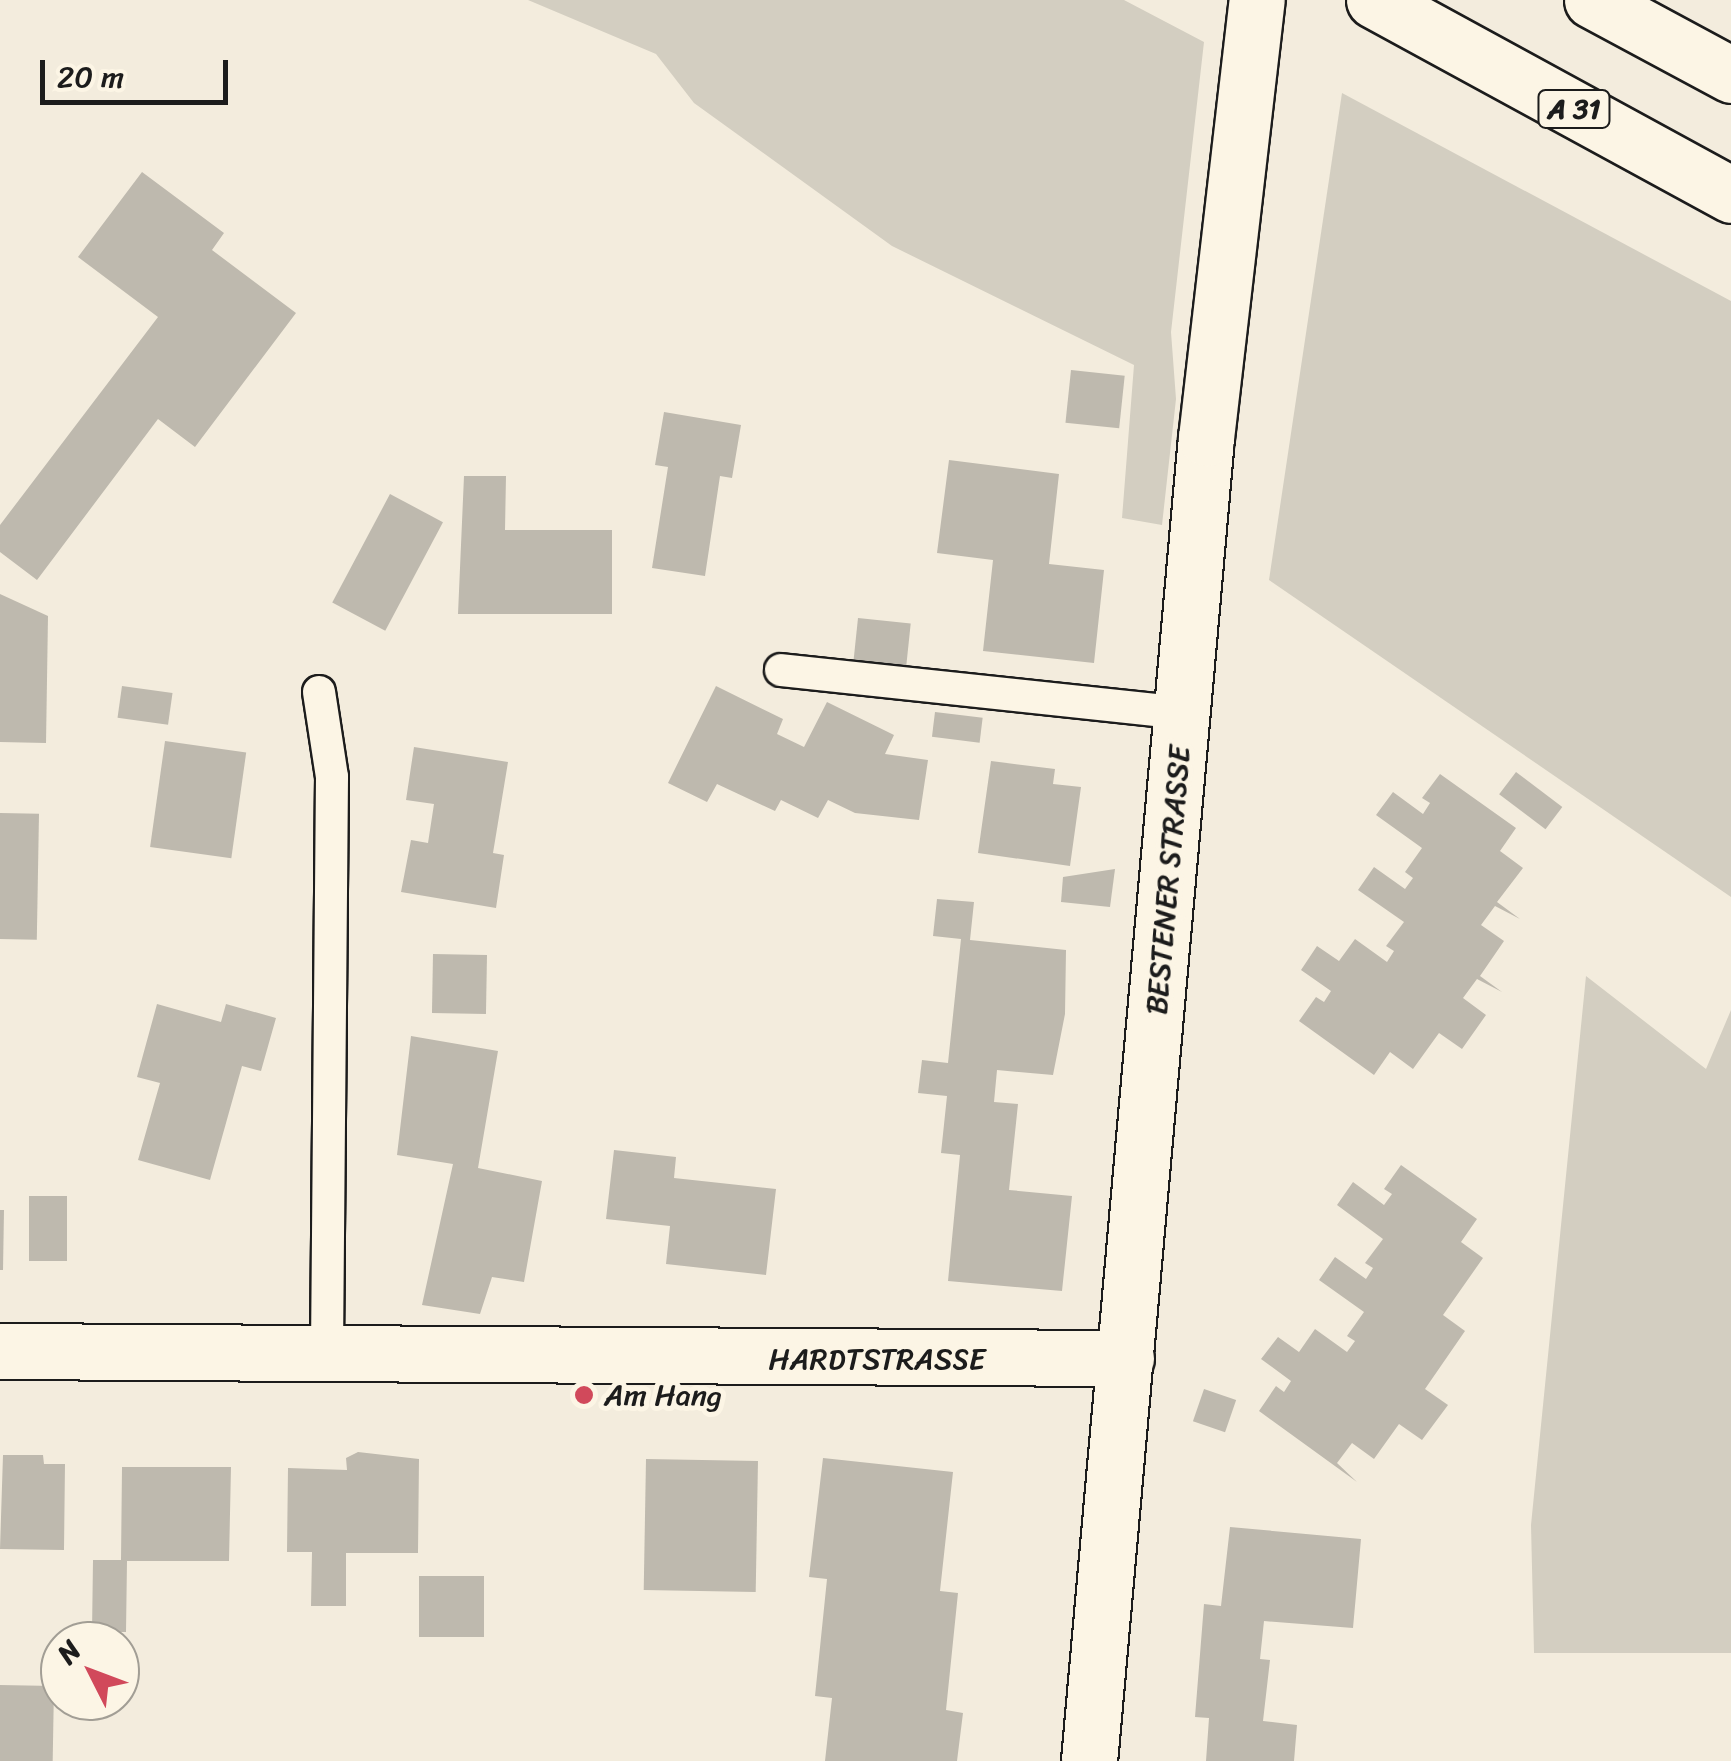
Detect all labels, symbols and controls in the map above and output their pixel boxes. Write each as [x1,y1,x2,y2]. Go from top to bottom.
scale bar [45,40,232,102]
text: 20 m [57,50,124,104]
road number: A 31 [1536,86,1612,132]
street label: BESTENER STRASSE [1138,742,1198,1018]
street label: HARDTSTRASSE [769,1341,985,1377]
place label: Am Hang [604,1377,722,1413]
marker: Am Hang [573,1384,595,1406]
north arrow [40,1621,140,1721]
text: N [44,1628,94,1676]

